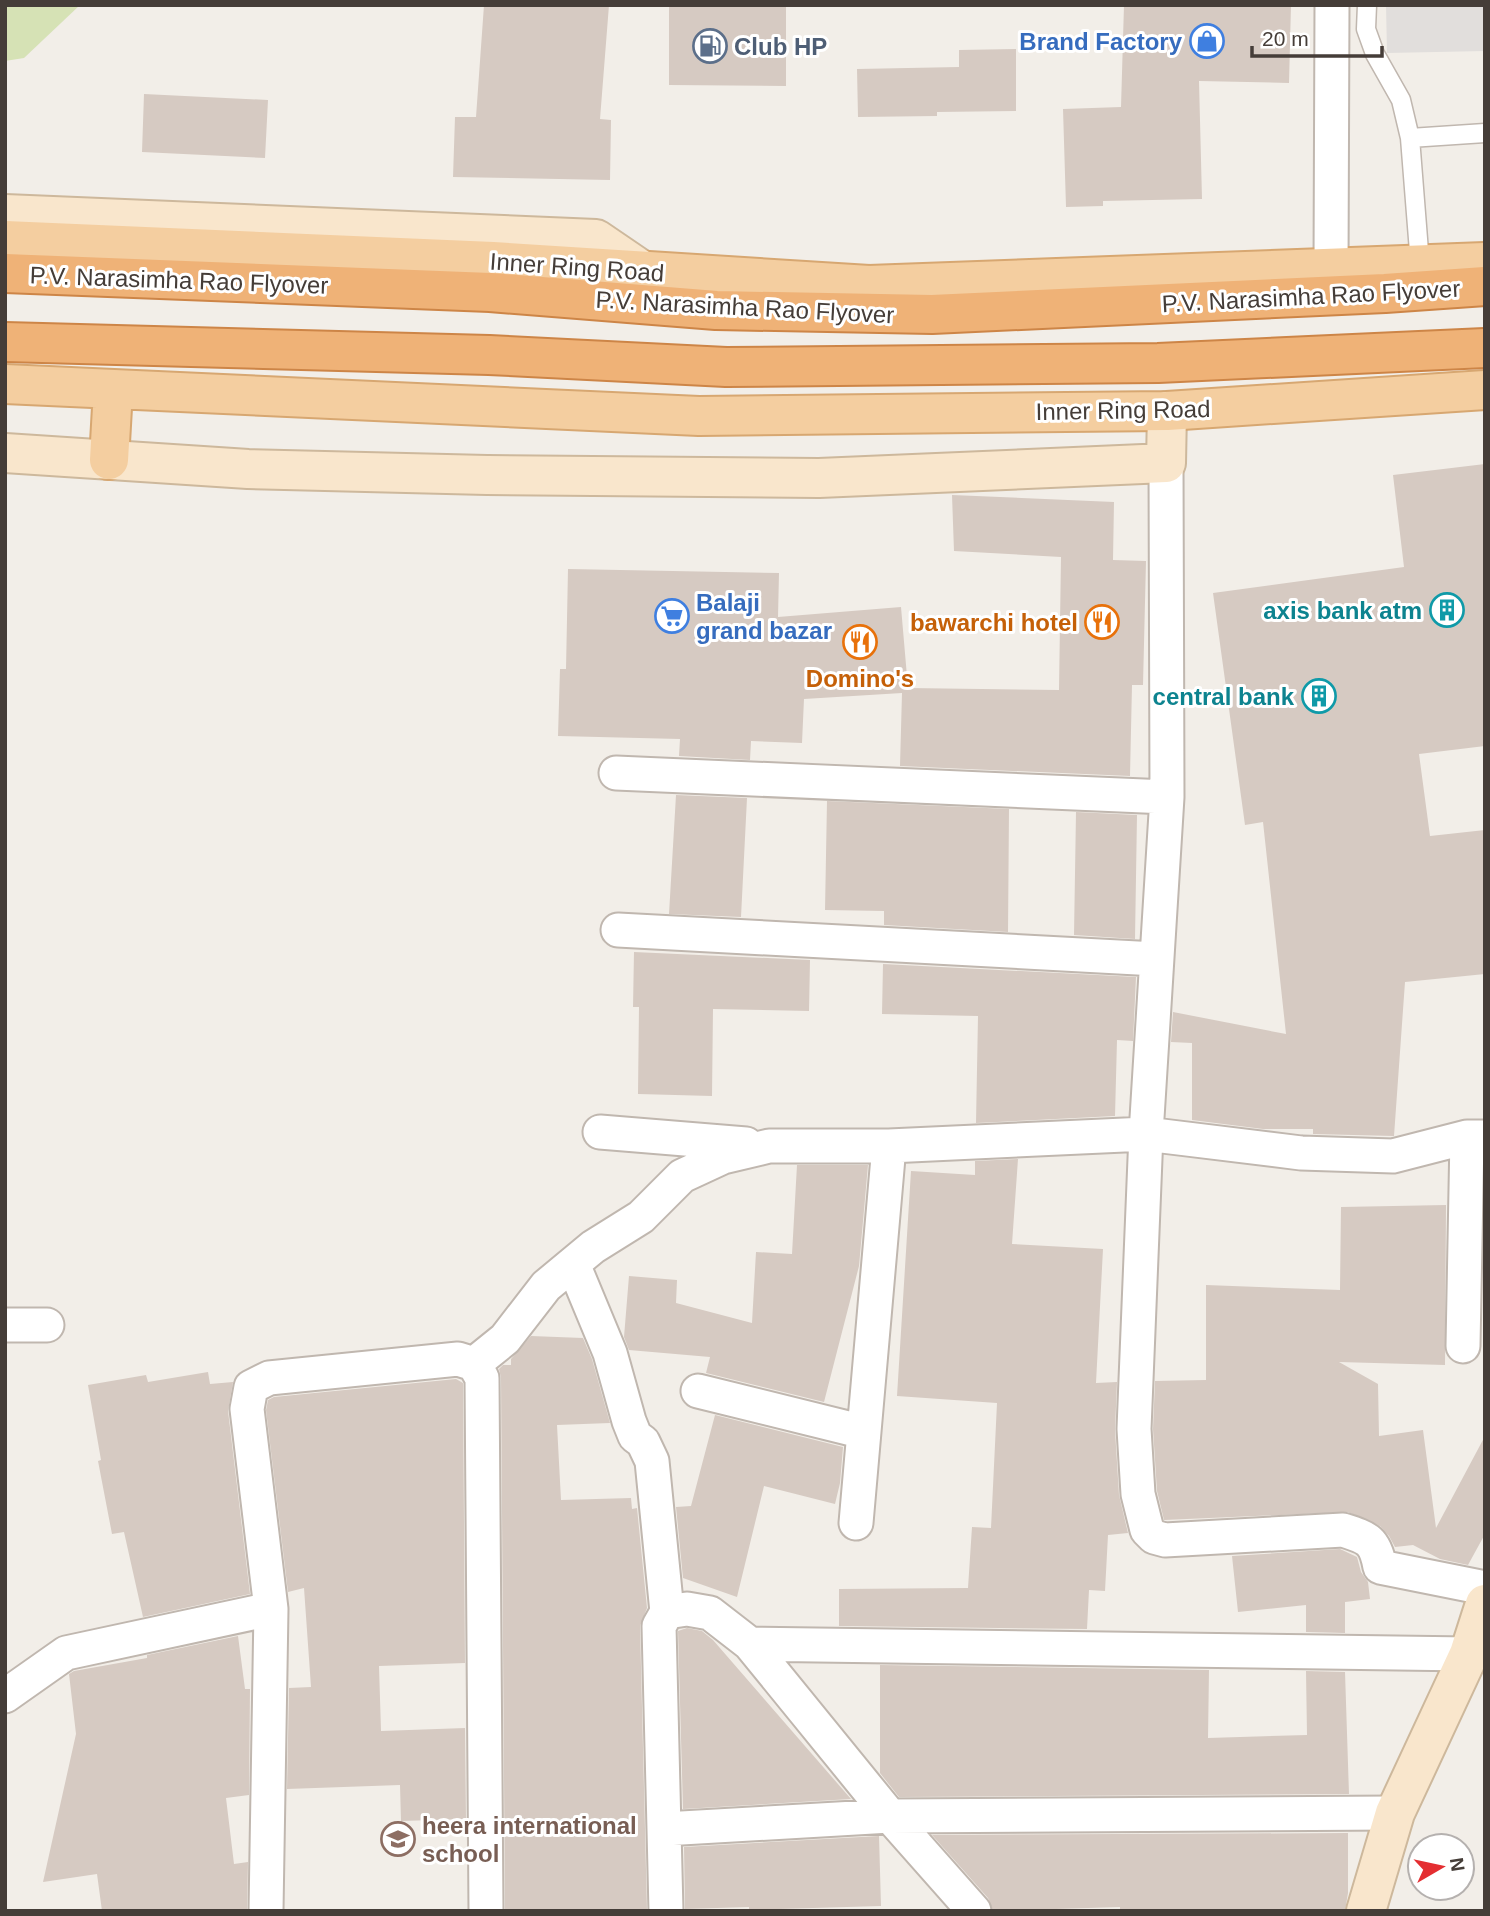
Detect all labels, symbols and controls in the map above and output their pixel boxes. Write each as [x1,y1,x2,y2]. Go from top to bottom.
scale bar [1252,14,1382,58]
shop icon: Brand Factory [1188,22,1226,60]
fuel station icon: Club HP [691,27,729,65]
text: 20 m [1262,27,1309,50]
place label: Brand Factory [1019,28,1183,55]
place label: Club HP [734,33,827,60]
street label: Inner Ring Road [489,247,665,287]
street label: P.V. Narasimha Rao Flyover [29,261,329,299]
street label: P.V. Narasimha Rao Flyover [1161,275,1461,317]
street label: P.V. Narasimha Rao Flyover [595,286,895,328]
street label: Inner Ring Road [1035,395,1211,425]
place label: Balaji grand bazar [696,589,832,644]
building icon: axis bank atm [1428,591,1466,629]
supermarket icon: Balaji grand bazar [653,597,691,635]
place label: axis bank atm [1263,597,1422,624]
restaurant icon: bawarchi hotel [1083,603,1121,641]
place label: bawarchi hotel [910,609,1078,636]
restaurant icon: Domino's [841,623,879,661]
place label: Domino's [806,665,914,692]
building icon: central bank [1300,677,1338,715]
place label: central bank [1153,683,1295,710]
place label: heera international school [422,1812,637,1867]
school or university icon: heera international school [379,1820,417,1858]
north arrow [1406,1832,1476,1902]
text: N [1446,1856,1469,1873]

